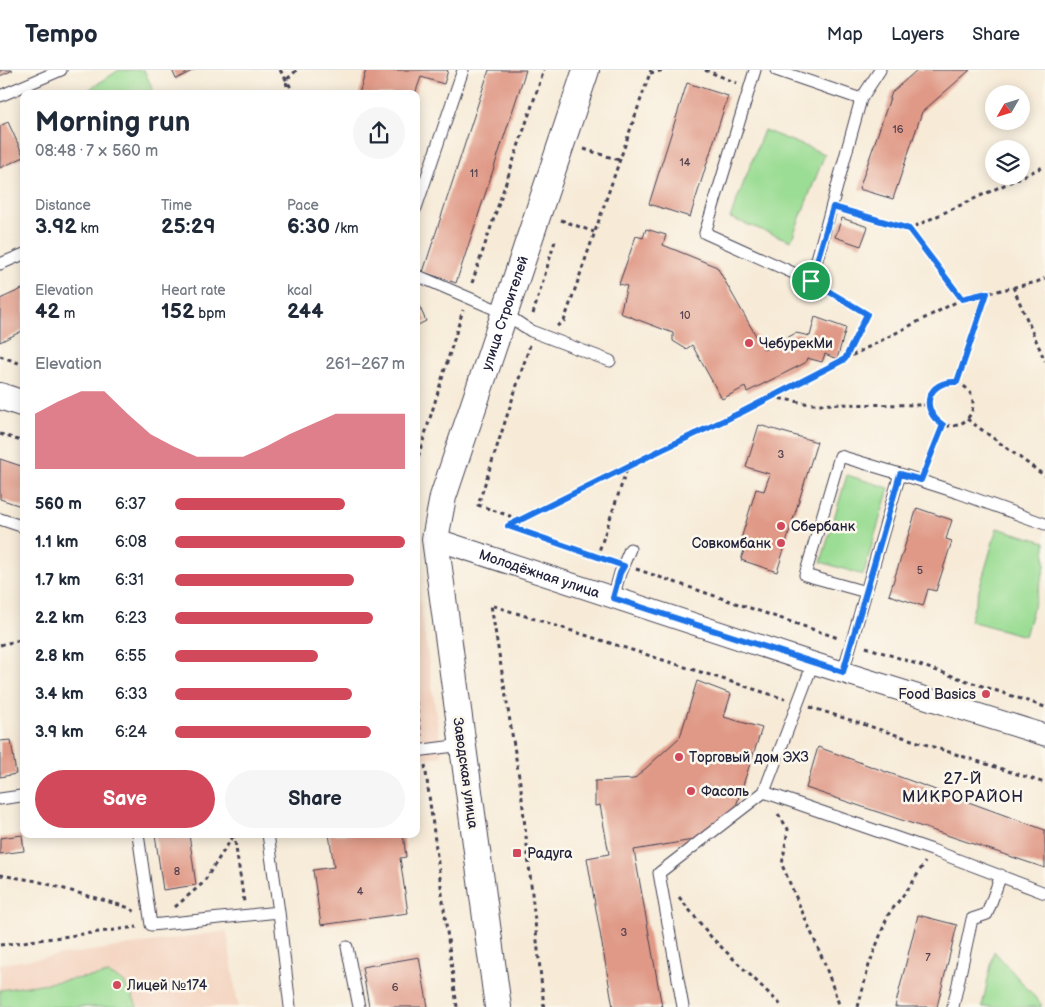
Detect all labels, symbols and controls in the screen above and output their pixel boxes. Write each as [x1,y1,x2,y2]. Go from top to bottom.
text: Tempo [25,20,98,49]
text: Map [827,24,863,45]
text: Layers [891,24,944,45]
text: Share [972,24,1020,45]
north arrow [985,85,1030,130]
map controls [985,85,1030,185]
text: Morning run [35,106,190,139]
button: share [353,107,405,159]
house number: 16 [893,123,904,136]
button: layers [985,140,1030,185]
text: 08:48 · 7 × 560 m [35,142,158,161]
house number: 14 [680,156,691,169]
house number: 11 [470,167,478,180]
text: Distance [35,197,91,214]
text: Time [161,197,192,214]
text: Pace [287,197,319,214]
text: 3.92 [35,214,77,239]
text: 25:29 [161,214,216,239]
text: 6:30 [287,214,330,239]
text: km [77,220,99,237]
text: /km [330,220,359,237]
street label: улица Строителей [478,254,532,373]
pin [790,260,832,302]
icon: arrive [797,267,825,295]
text: Elevation [35,282,93,299]
text: Heart rate [161,282,226,299]
text: kcal [287,282,312,299]
text: 42 [35,299,60,324]
text: 152 [161,299,195,324]
text: 244 [287,299,324,324]
text: m [60,305,75,322]
text: bpm [195,305,226,322]
house number: 10 [680,309,691,322]
place label: ЧебурекМи [759,335,833,352]
marker: ЧебурекМи [743,337,755,349]
text: Elevation [35,355,102,374]
text: 261–267 m [325,355,405,374]
house number: 3 [778,448,785,461]
text: 560 m [35,495,82,514]
text: 6:37 [115,495,146,514]
place label: Сбербанк [791,518,856,535]
marker: Сбербанк [775,520,787,532]
text: 1.1 km [35,533,78,552]
text: 6:08 [115,533,147,552]
place label: Совкомбанк [692,535,772,552]
marker: Совкомбанк [775,537,787,549]
street label: Молодёжная улица [477,546,603,602]
house number: 5 [917,564,923,577]
text: 1.7 km [35,571,80,590]
text: 6:31 [115,571,144,590]
text: 2.2 km [35,609,84,628]
text: 6:23 [115,609,147,628]
text: 2.8 km [35,647,84,666]
text: 6:55 [115,647,146,666]
text: 3.4 km [35,685,84,704]
text: 6:33 [115,685,148,704]
place label: Food Basics [898,686,976,703]
marker: Food Basics [980,688,992,700]
street label: Заводская улица [449,716,482,830]
text: 3.9 km [35,723,84,742]
text: 6:24 [115,723,147,742]
place label: Торговый дом ЭХЗ [689,749,809,766]
marker: Торговый дом ЭХЗ [673,751,685,763]
button: Save [35,770,215,828]
button: Share [225,770,405,828]
district label: 27-Й МИКРОРАЙОН [902,770,1024,807]
place label: Фасоль [701,783,749,800]
marker: Фасоль [685,785,697,797]
place label: Радуга [527,845,573,862]
marker: Радуга [511,847,523,859]
house number: 8 [174,865,180,878]
house number: 4 [357,885,364,898]
house number: 3 [621,926,628,939]
house number: 7 [925,951,931,964]
place label: Лицей №174 [126,977,208,994]
marker: Лицей №174 [111,979,123,991]
house number: 6 [392,981,399,994]

